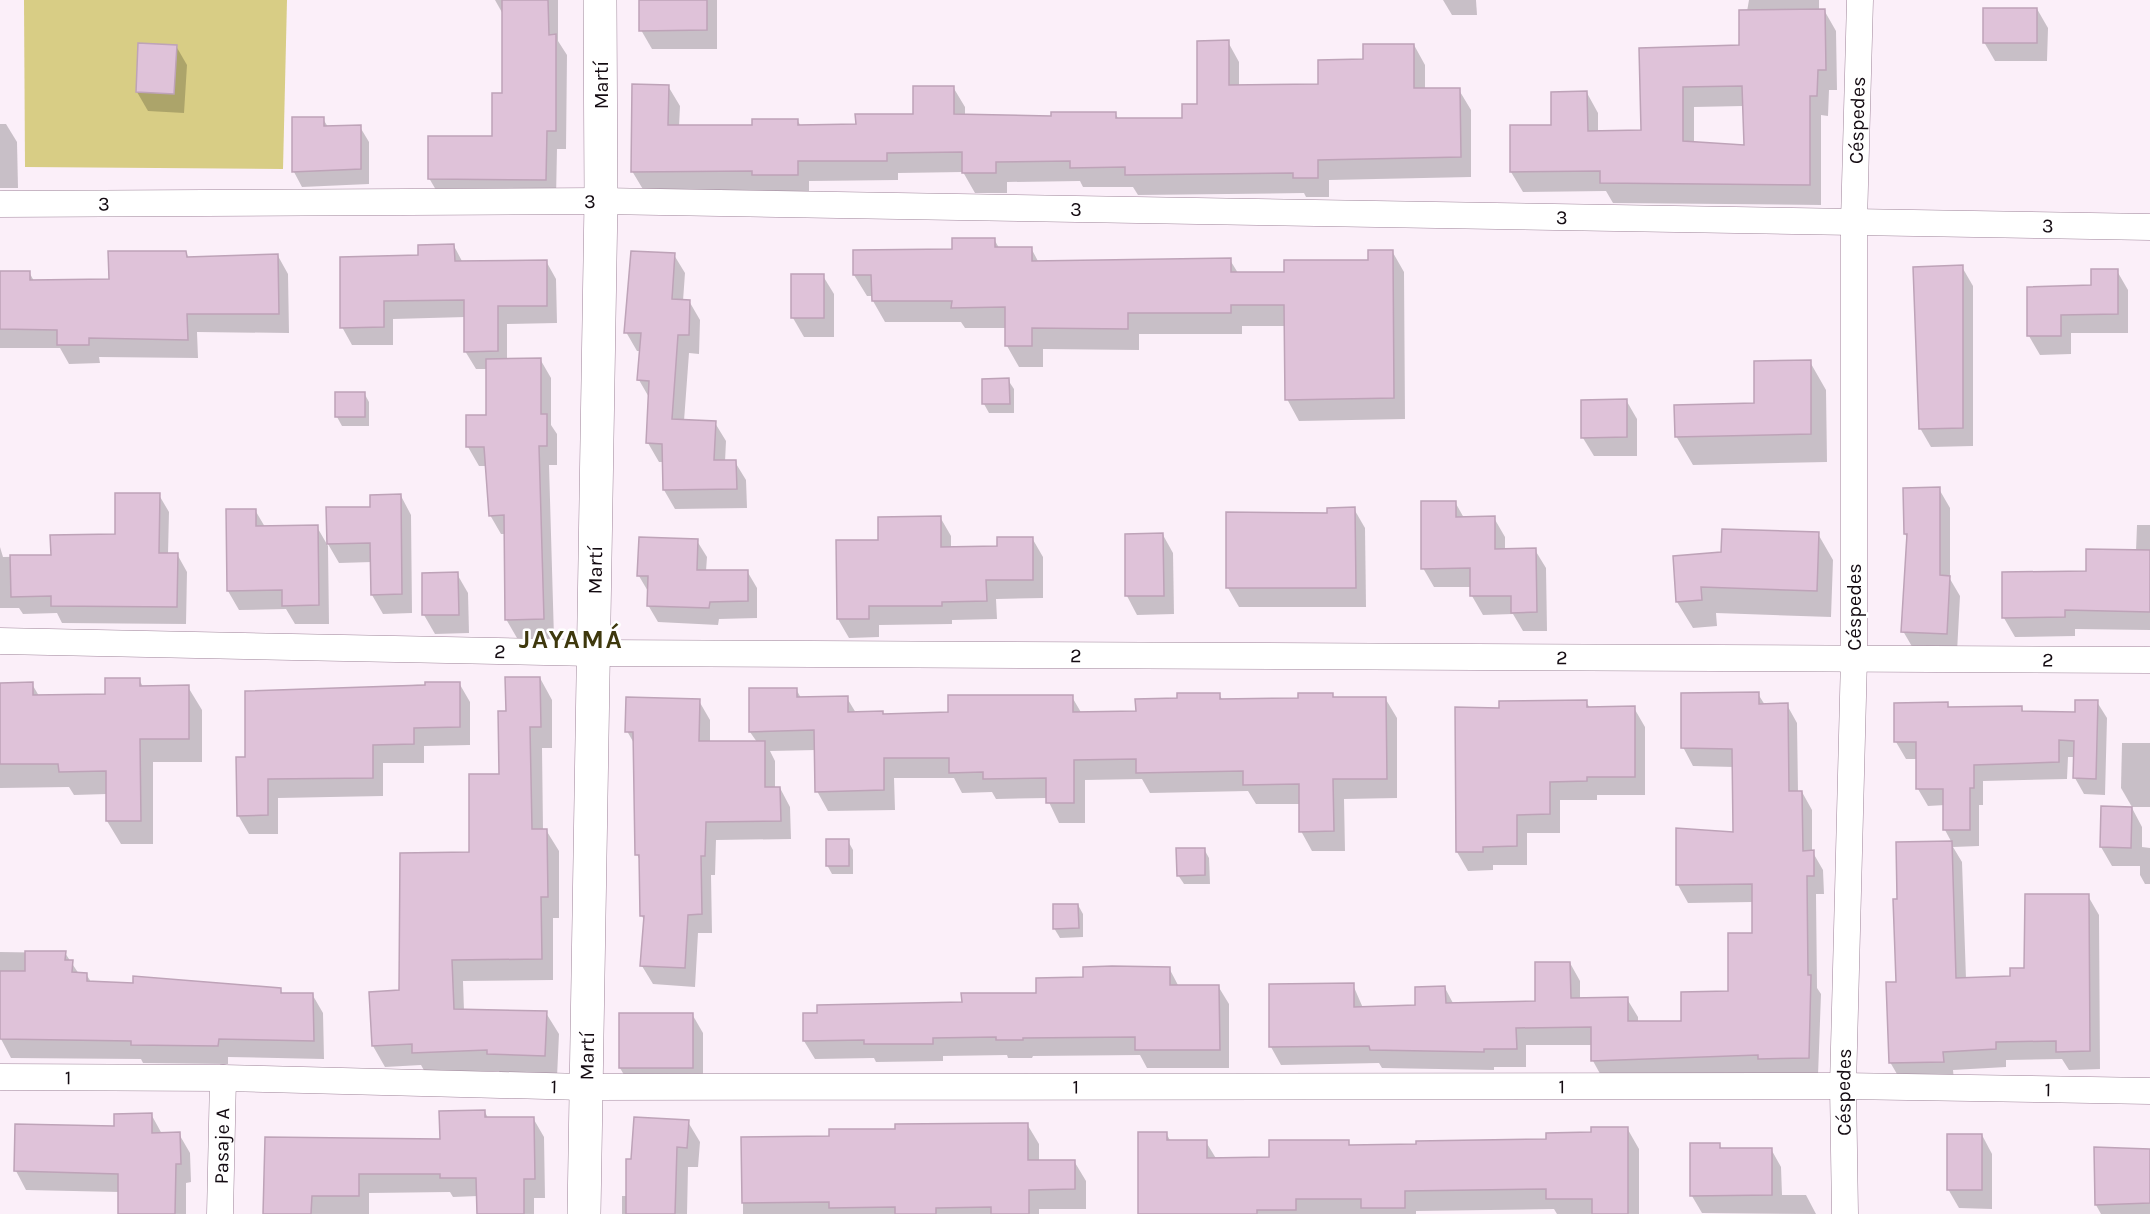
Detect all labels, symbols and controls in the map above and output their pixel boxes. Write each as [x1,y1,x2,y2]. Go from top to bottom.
street label: Martí [590,61,613,109]
street label: Céspedes [1845,76,1870,164]
street label: 3 [584,190,596,213]
street label: 3 [98,192,110,216]
street label: 3 [1070,198,1082,221]
street label: 3 [1556,206,1568,229]
street label: 3 [2042,214,2054,237]
street label: Martí [583,546,607,595]
street label: Céspedes [1843,563,1866,651]
district label: JAYAMÁ [519,623,623,655]
street label: 2 [494,640,506,663]
street label: 2 [1070,644,1082,667]
street label: 2 [1556,646,1568,669]
street label: 2 [2042,649,2054,672]
street label: Martí [575,1031,599,1081]
street label: Céspedes [1832,1048,1856,1136]
street label: 1 [65,1066,71,1089]
street label: 1 [550,1075,557,1098]
street label: 1 [1559,1075,1565,1098]
street label: 1 [1073,1076,1079,1099]
street label: 1 [2044,1078,2051,1101]
street label: Pasaje A [210,1108,234,1184]

